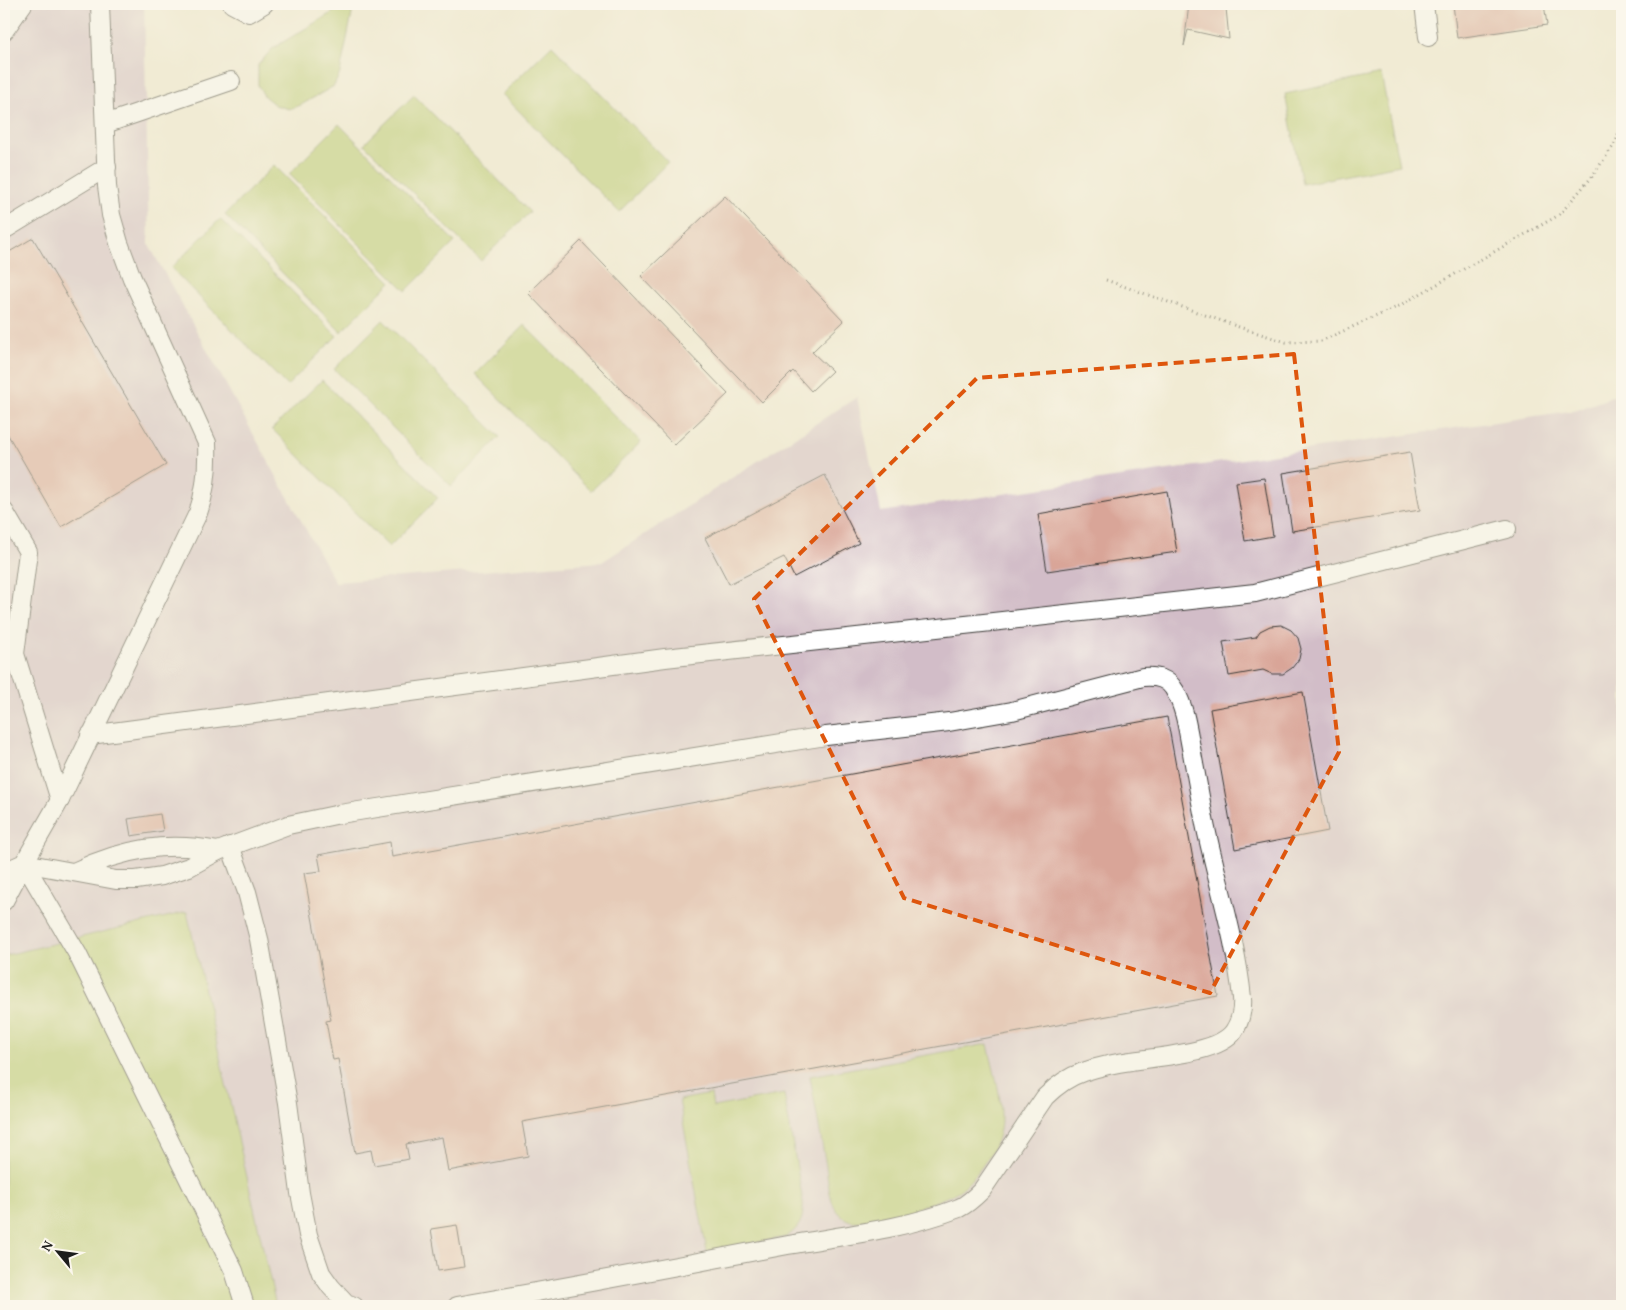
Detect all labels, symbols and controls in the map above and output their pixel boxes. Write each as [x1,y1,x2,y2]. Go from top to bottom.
north arrow [32,1228,82,1278]
text: N [36,1236,58,1255]

